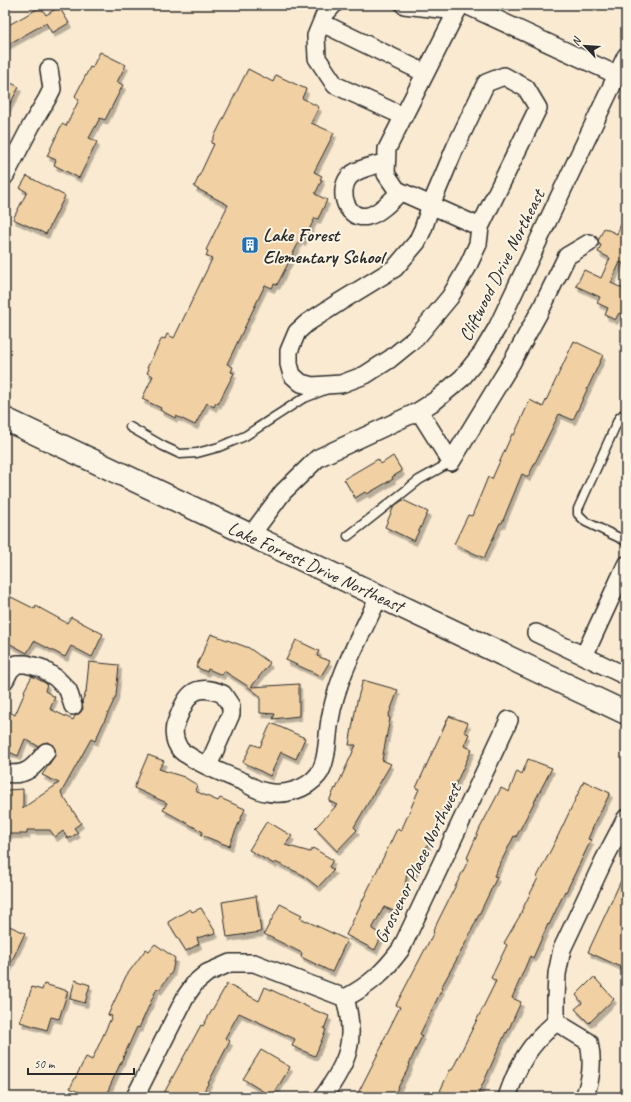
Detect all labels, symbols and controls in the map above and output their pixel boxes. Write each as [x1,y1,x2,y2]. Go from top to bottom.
north arrow [565,26,605,66]
text: N [568,34,585,48]
street label: Cliftwood Drive Northeast [453,184,551,345]
place label: Lake Forest Elementary School [263,223,387,269]
building icon: Lake Forest Elementary School [240,235,260,255]
street label: Lake Forrest Drive Northeast [224,516,410,619]
street label: Grosvenor Place Northwest [369,778,468,947]
scale bar [28,1050,134,1076]
text: 50 m [34,1056,56,1072]

